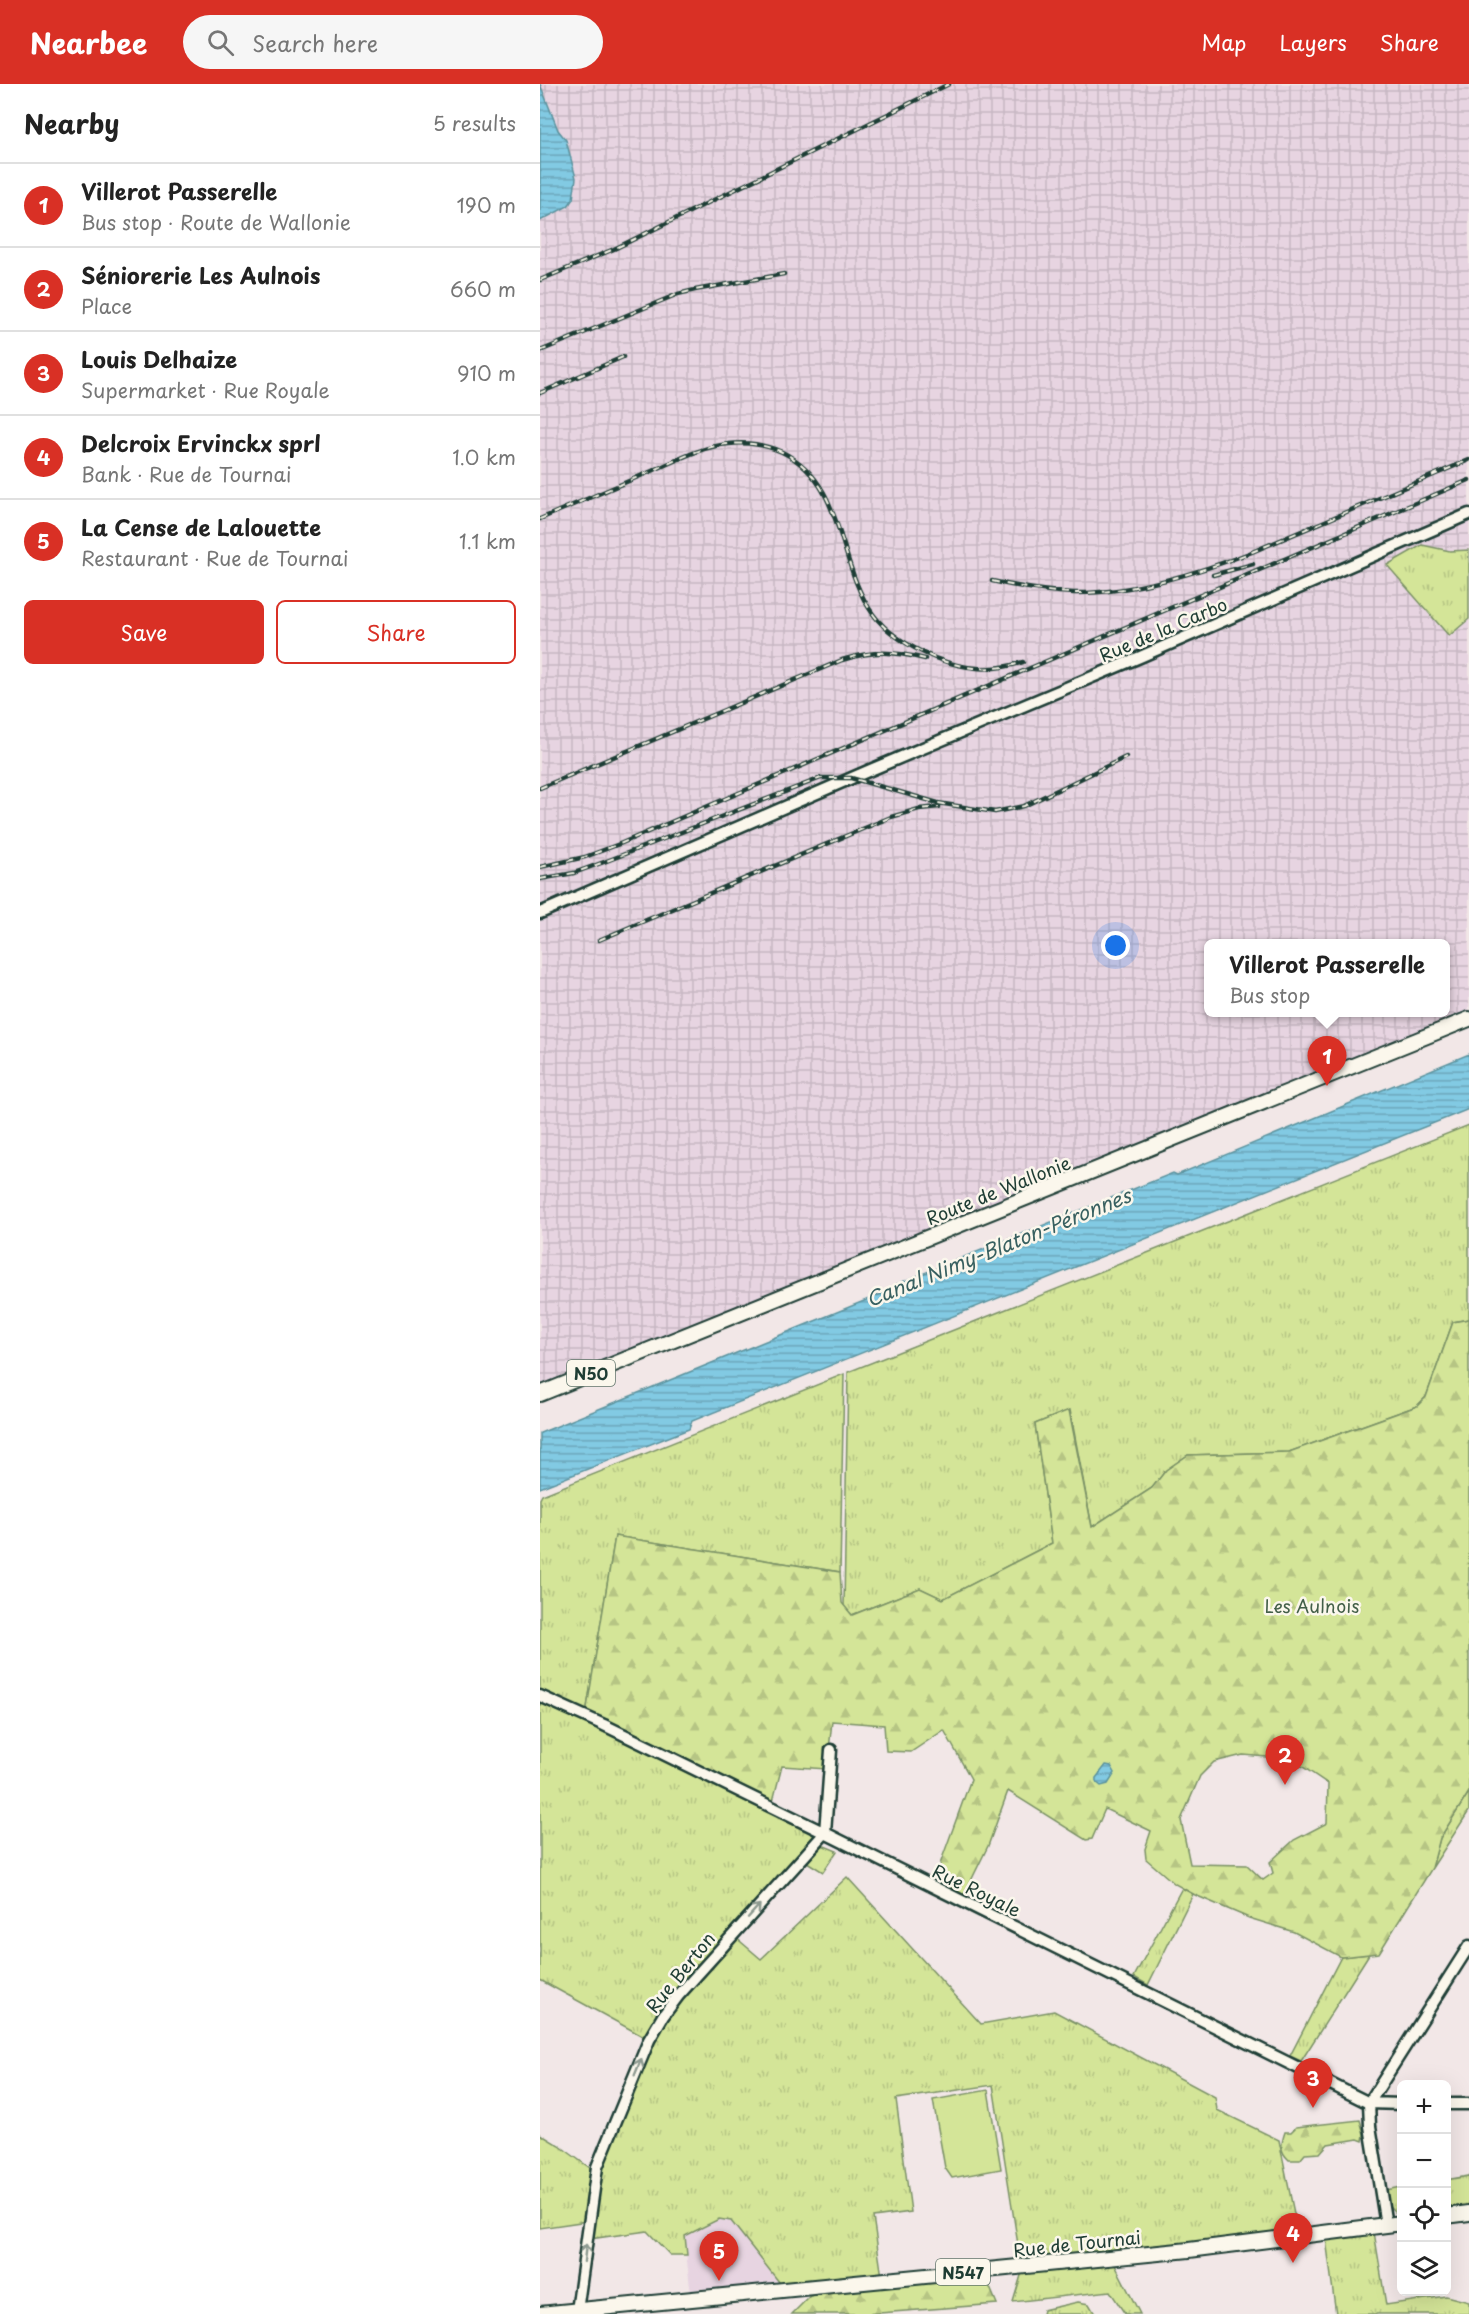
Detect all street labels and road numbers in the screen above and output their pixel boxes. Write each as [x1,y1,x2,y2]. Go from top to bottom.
street label: Rue de la Carbo [1095,590,1231,668]
street label: Route de Wallonie [922,1149,1075,1231]
road number: N50 [567,1360,615,1386]
street label: Rue Royale [928,1857,1026,1923]
street label: Rue Berton [639,1926,721,2018]
street label: Rue de Tournai [1012,2223,1142,2263]
road number: N547 [936,2259,990,2285]

